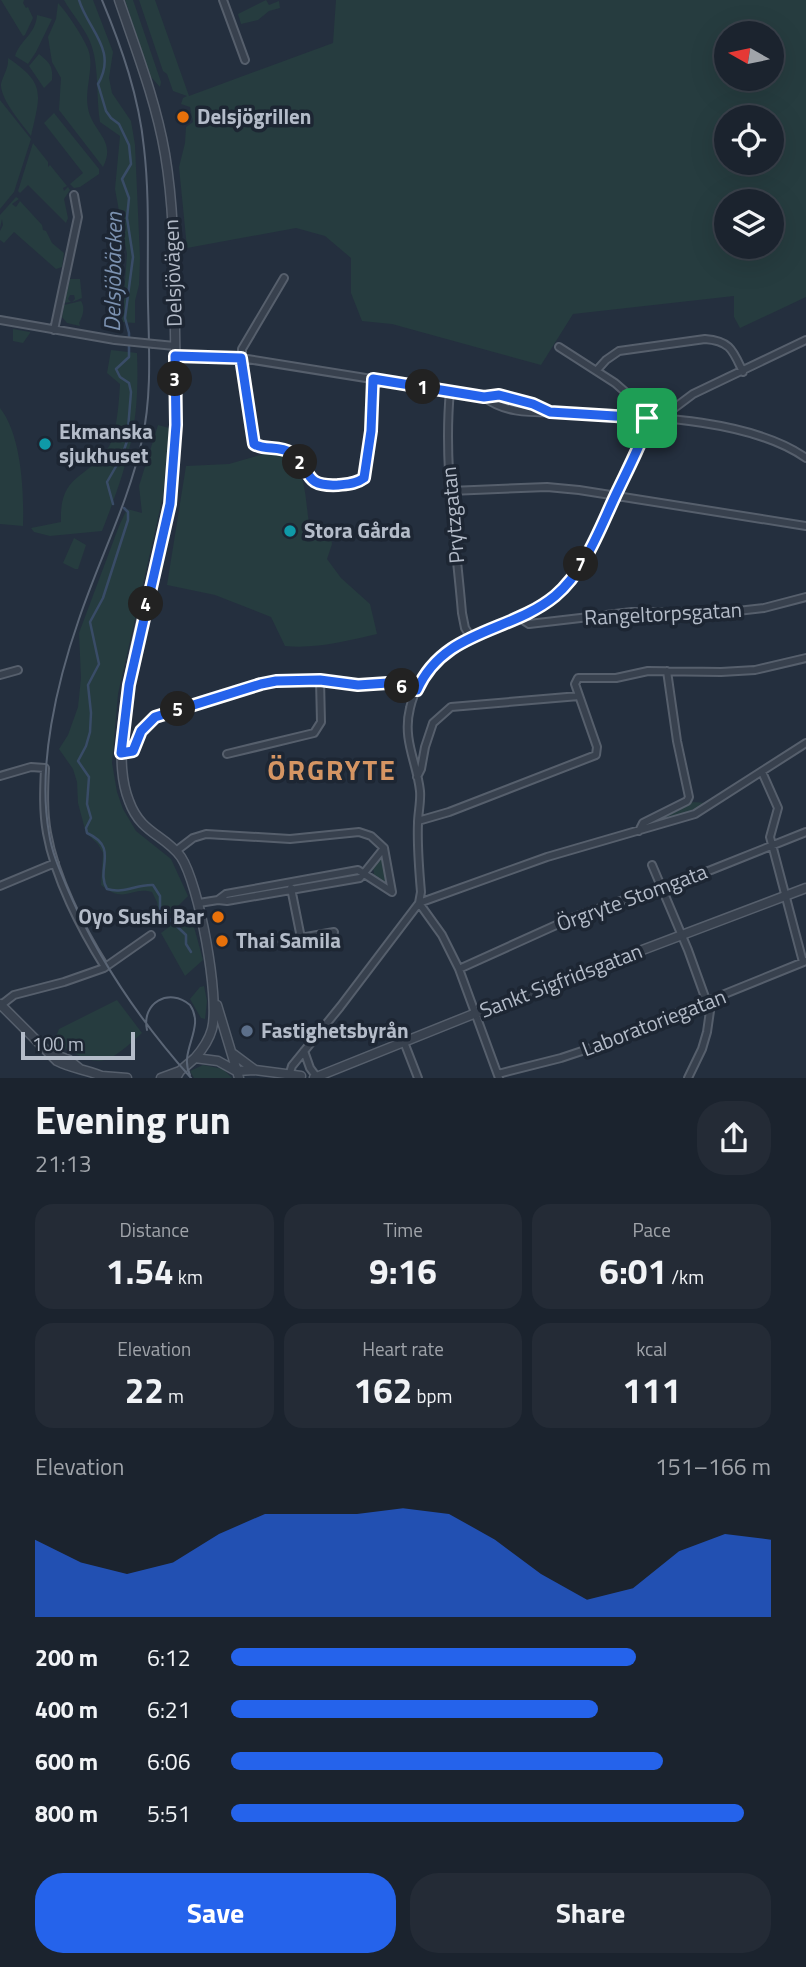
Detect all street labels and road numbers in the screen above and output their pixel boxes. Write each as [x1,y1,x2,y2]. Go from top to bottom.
street label: Delsjövägen [154,219,190,327]
street label: Prytzgatan [432,465,472,565]
street label: Rangeltorpsgatan [583,593,743,633]
street label: Örgryte Stomgata [552,855,712,939]
street label: Sankt Sigfridsgatan [475,934,647,1026]
street label: Laboratoriegatan [577,980,730,1064]

